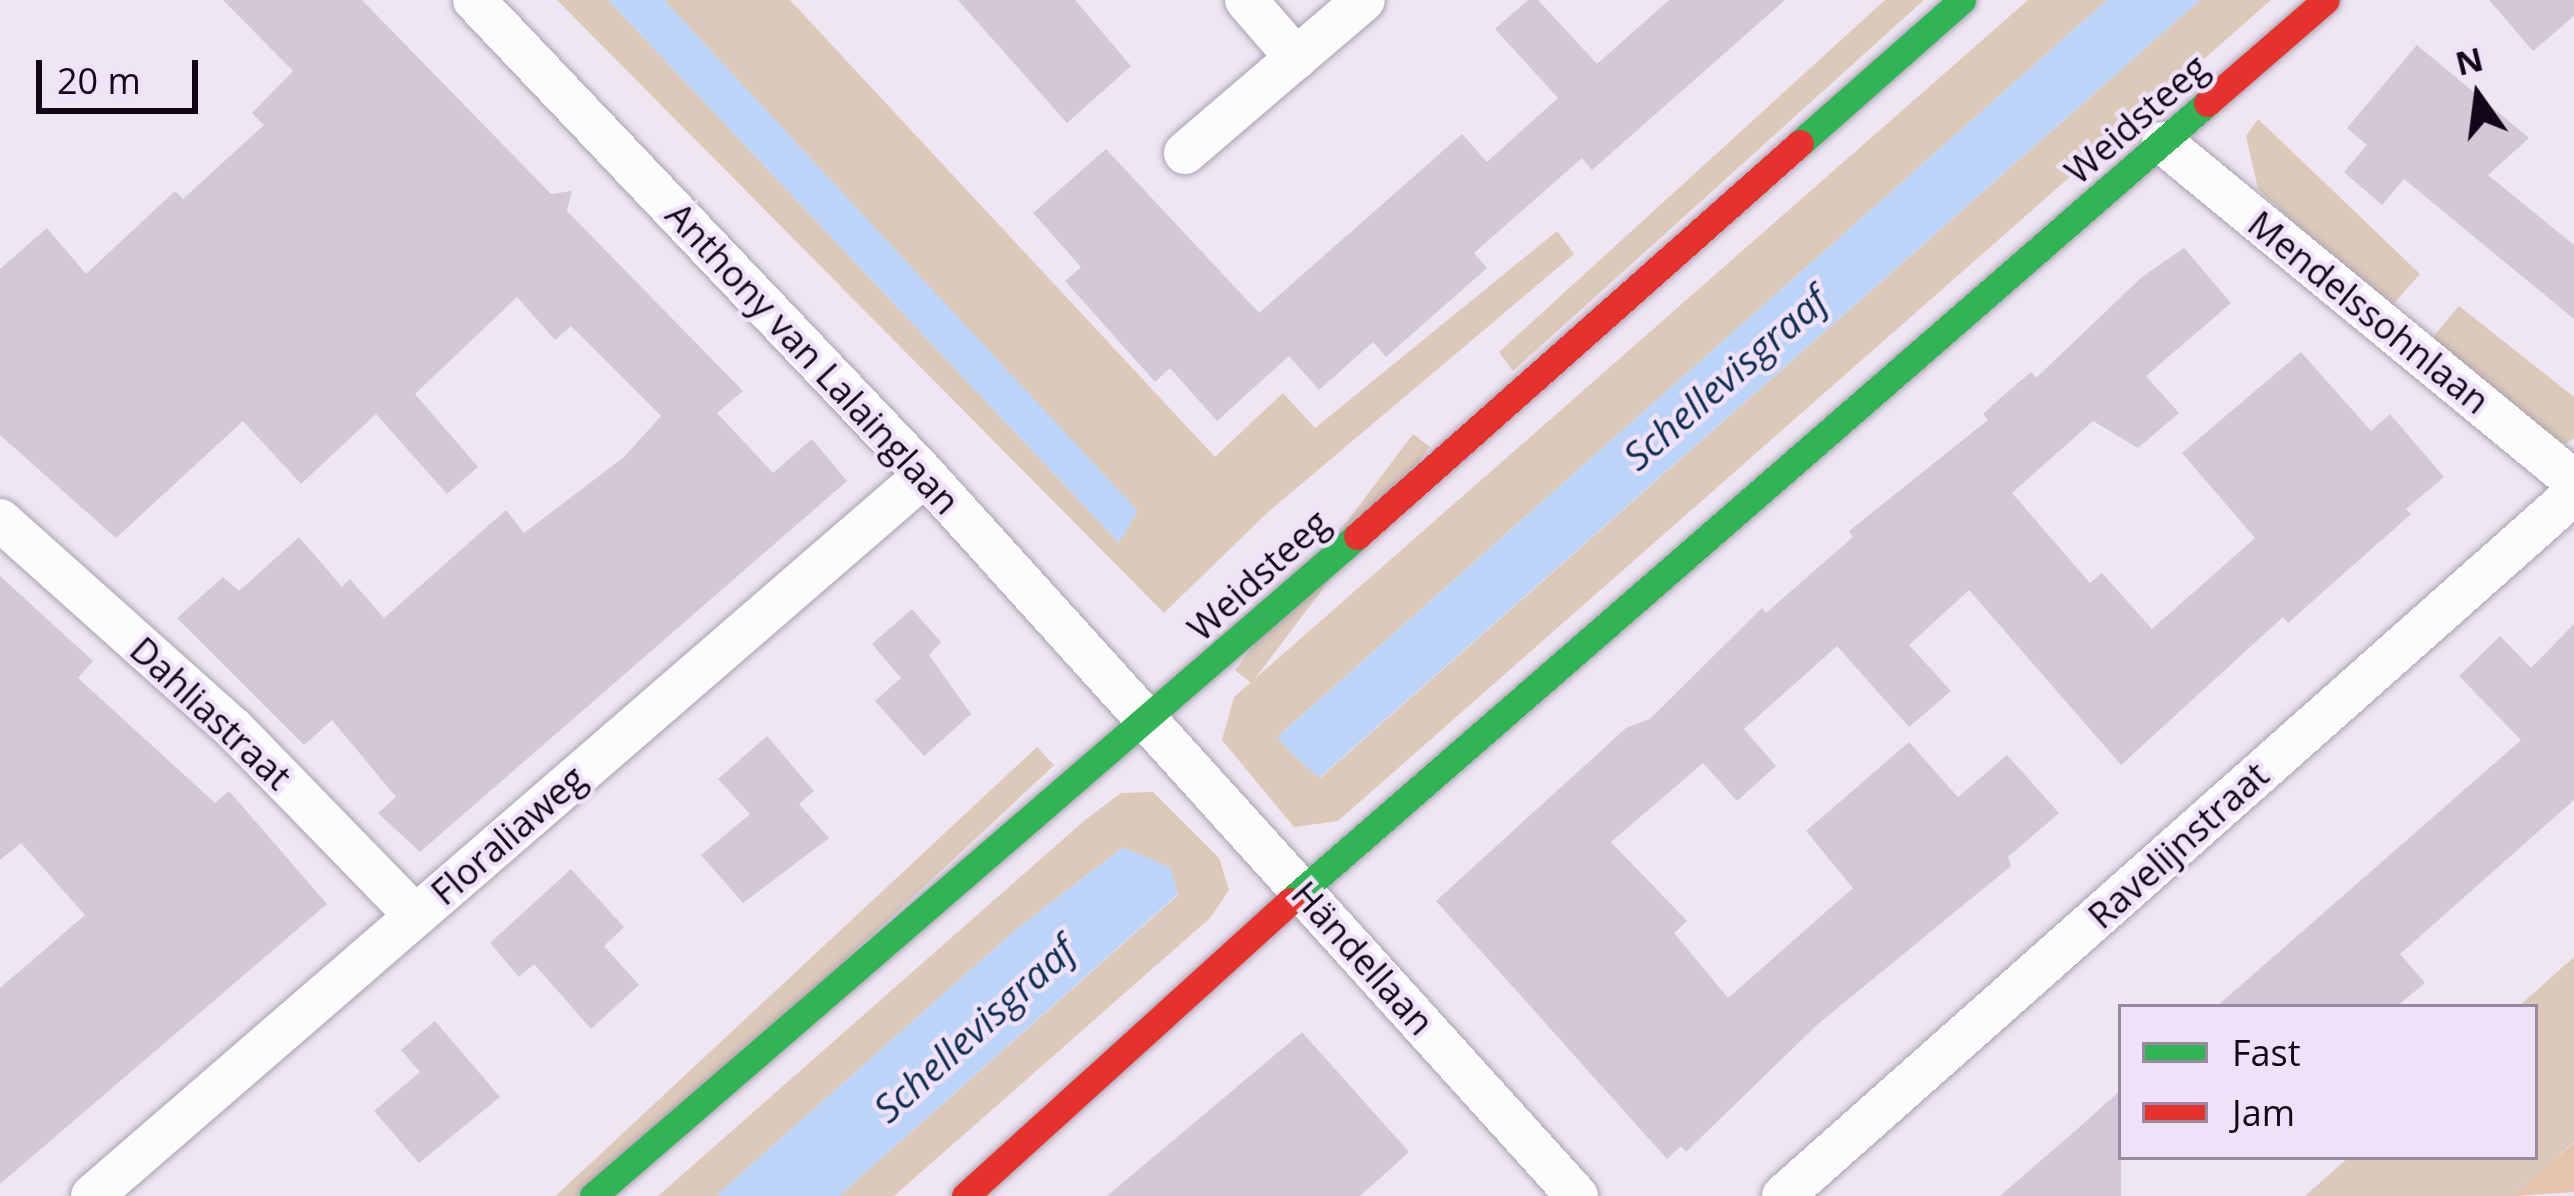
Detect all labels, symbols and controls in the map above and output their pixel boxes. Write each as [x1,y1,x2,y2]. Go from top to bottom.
scale bar [42,36,204,110]
north arrow [2418,36,2538,156]
text: N [2451,36,2488,86]
street label: Weidsteeg [2056,45,2216,193]
text: 20 m [57,56,141,105]
street label: Anthony van Lalainglaan [657,193,969,523]
street label: Mendelssohnlaan [2240,202,2498,422]
water label: Schellevisgraaf [1613,277,1837,479]
street label: Weidsteeg [1179,501,1337,649]
street label: Dahliastraat [122,628,300,798]
street label: Ravelijnstraat [2079,753,2277,937]
street label: Floraliaweg [422,756,594,914]
street label: Händellaan [1283,873,1443,1043]
water label: Schellevisgraaf [864,926,1084,1132]
legend [2118,1004,2538,1160]
text: Fast [2232,1028,2301,1077]
text: Jam [2232,1088,2295,1137]

